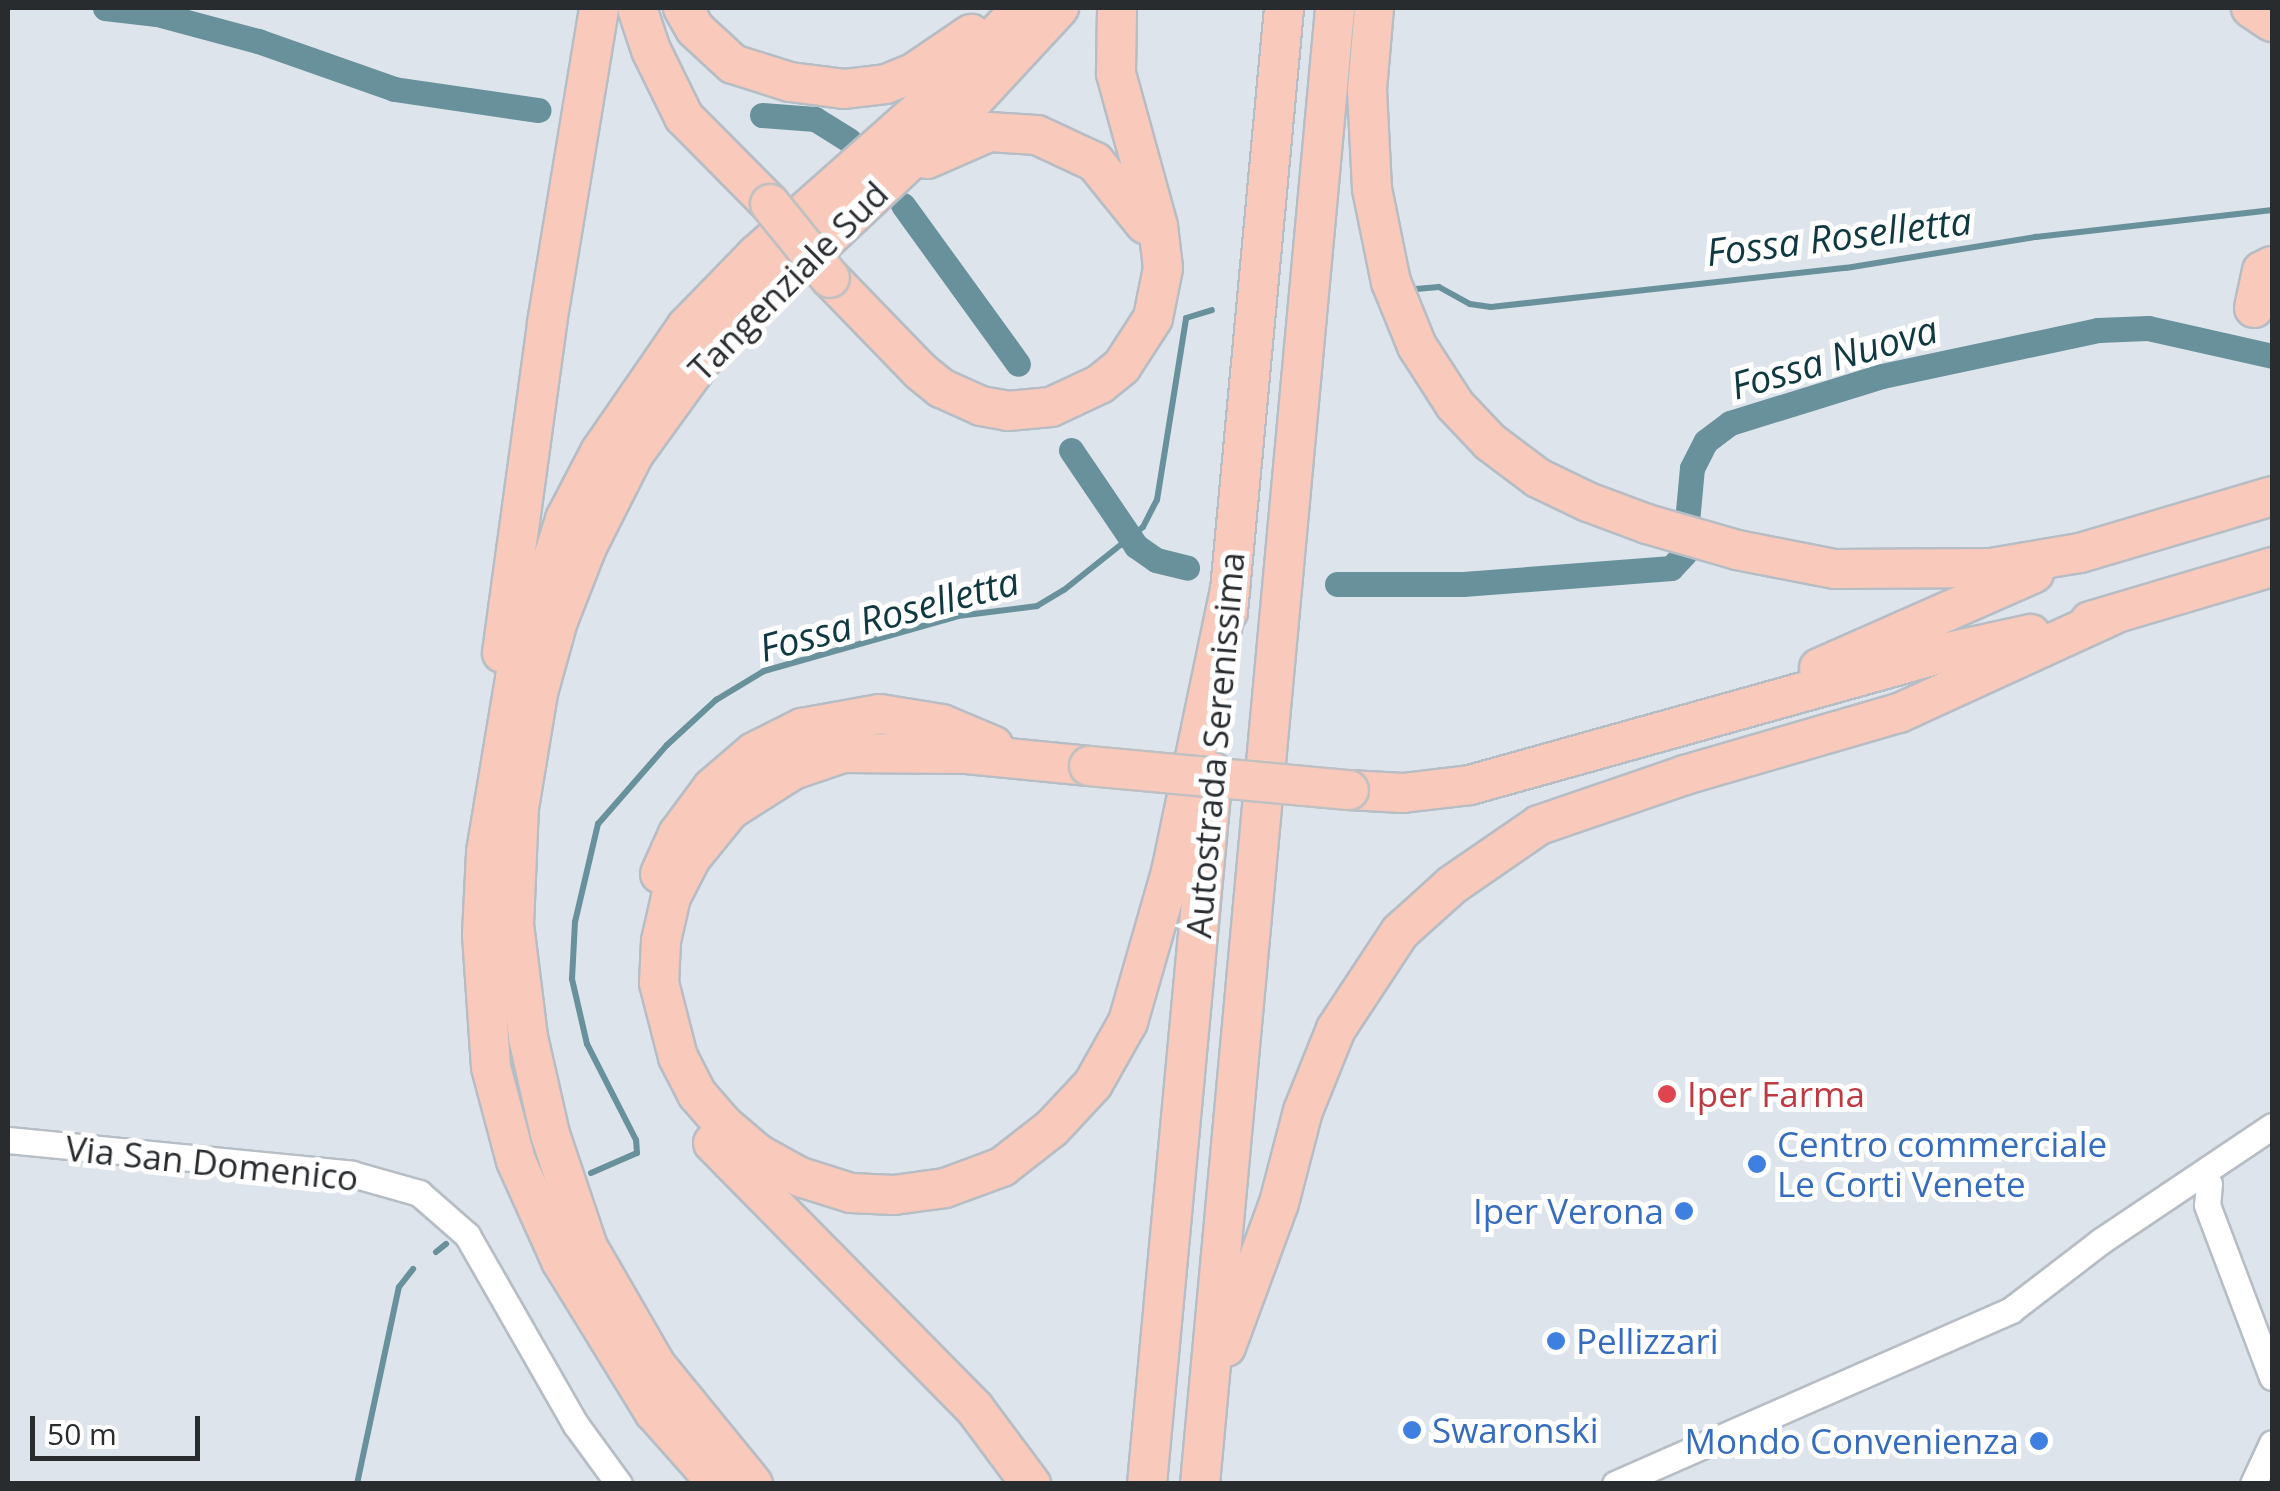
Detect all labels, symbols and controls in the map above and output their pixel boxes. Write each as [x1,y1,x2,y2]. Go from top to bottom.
street label: Tangenziale Sud [680,173,896,389]
water label: Fossa Roselletta [1704,197,1974,275]
water label: Fossa Nuova [1725,306,1943,408]
street label: Autostrada Serenissima [1177,550,1253,940]
water label: Fossa Roselletta [754,557,1024,671]
place label: Iper Farma [1687,1073,1865,1115]
marker: Iper Farma [1656,1083,1678,1105]
place label: Centro commerciale Le Corti Venete [1777,1123,2107,1205]
street label: Via San Domenico [64,1127,360,1199]
marker: Centro commerciale Le Corti Venete [1746,1153,1768,1175]
place label: Iper Verona [1473,1190,1664,1232]
marker: Iper Verona [1673,1200,1695,1222]
place label: Pellizzari [1576,1320,1719,1362]
marker: Pellizzari [1545,1330,1567,1352]
scale bar [35,1396,205,1458]
place label: Swaronski [1432,1409,1598,1451]
text: 50 m [47,1413,117,1454]
marker: Swaronski [1401,1419,1423,1441]
place label: Mondo Convenienza [1684,1420,2019,1462]
marker: Mondo Convenienza [2028,1430,2050,1452]

